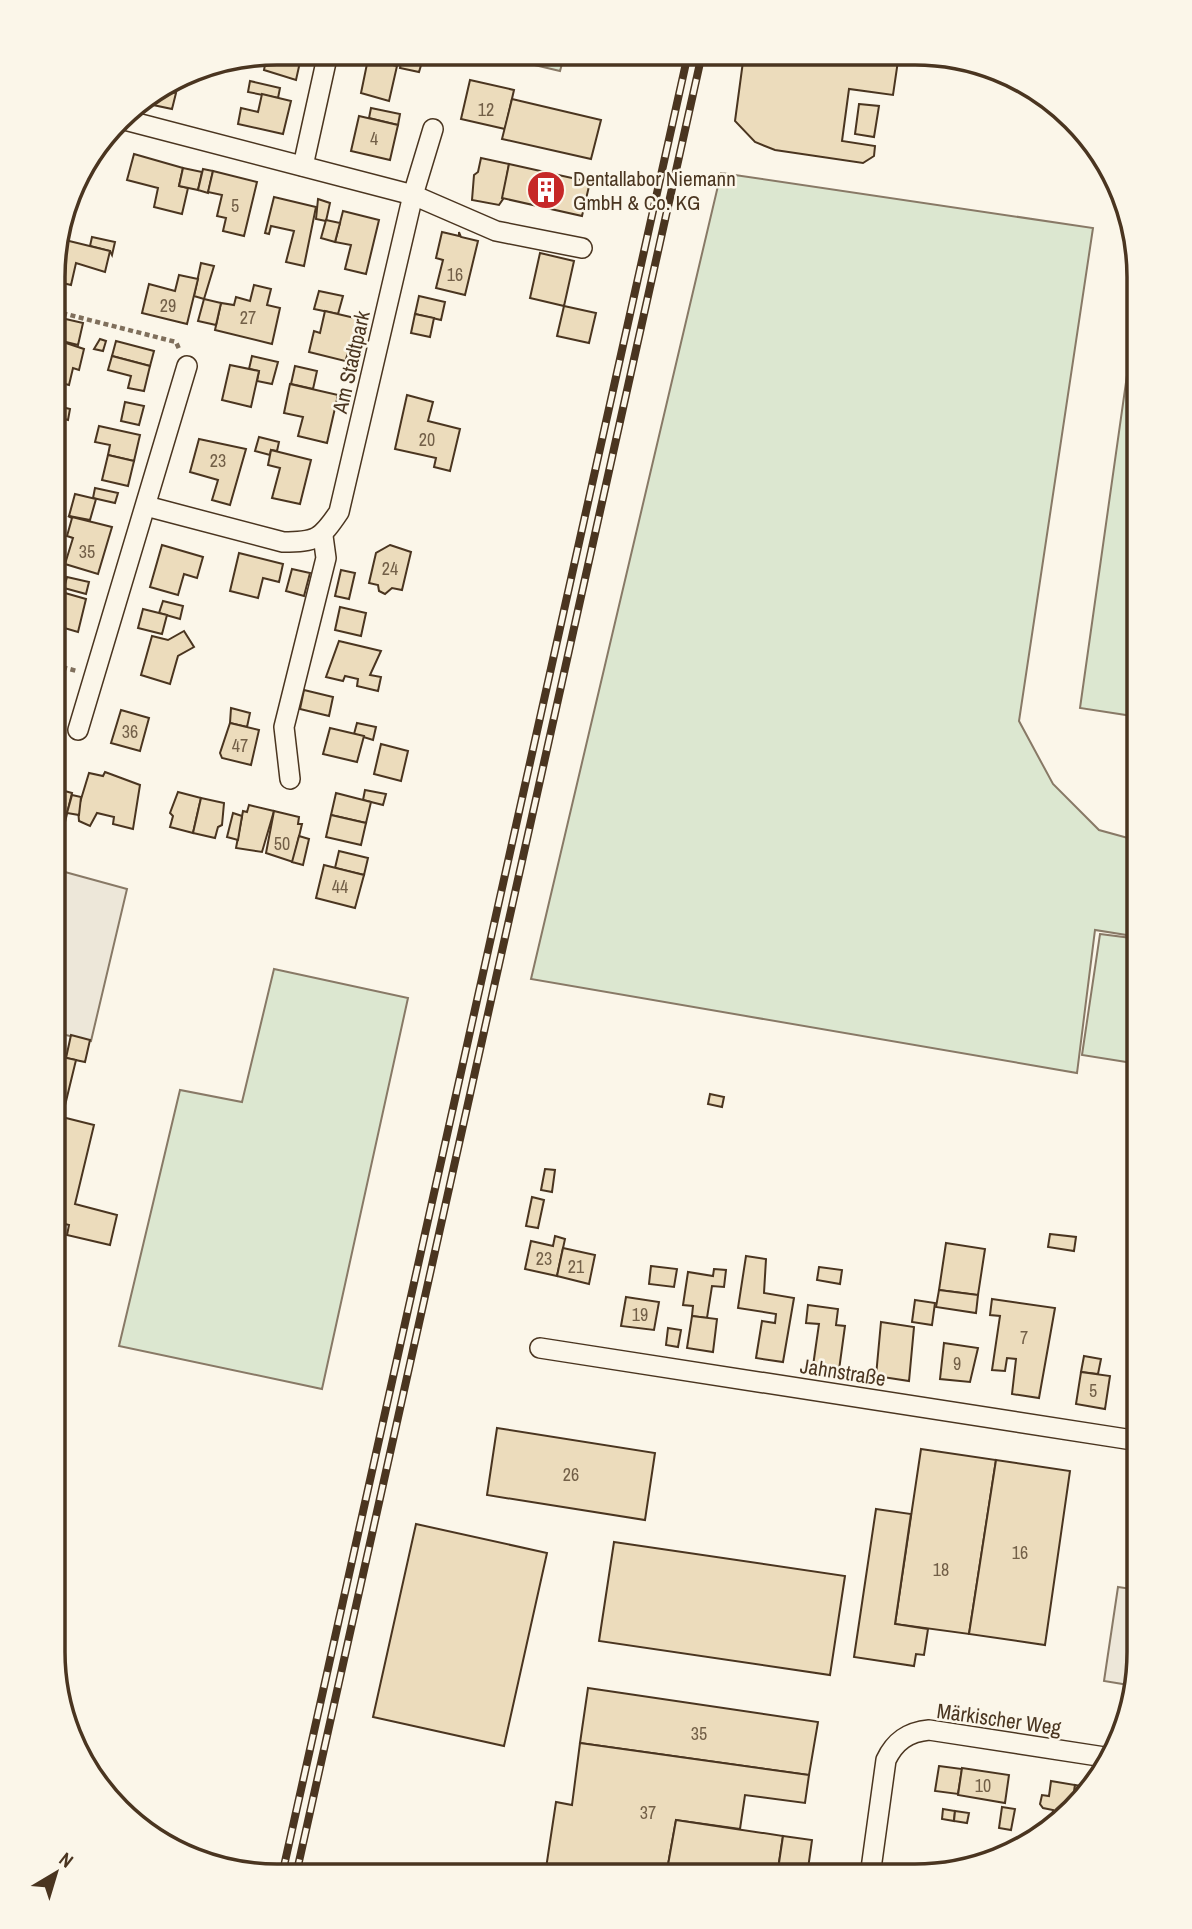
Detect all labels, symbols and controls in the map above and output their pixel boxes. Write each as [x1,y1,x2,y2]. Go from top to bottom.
house number: 12 [478,97,494,122]
house number: 4 [370,126,378,151]
place label: Dentallabor Niemann GmbH & Co. KG [573,164,736,217]
building icon: Dentallabor Niemann GmbH & Co. KG [525,169,567,211]
house number: 5 [231,193,239,218]
house number: 16 [447,262,463,287]
house number: 29 [160,293,176,318]
house number: 27 [240,305,256,330]
street label: Am Stadtpark [325,308,377,417]
house number: 20 [419,427,435,452]
house number: 23 [210,448,226,473]
house number: 35 [79,539,95,564]
house number: 24 [382,556,398,581]
house number: 36 [122,719,138,744]
house number: 47 [232,733,248,758]
house number: 50 [274,831,290,856]
house number: 44 [332,874,348,899]
house number: 23 [536,1246,552,1271]
house number: 21 [568,1254,585,1279]
house number: 19 [632,1302,648,1327]
house number: 7 [1020,1325,1028,1350]
street label: Jahnstraße [798,1351,888,1393]
house number: 9 [953,1351,961,1376]
house number: 5 [1089,1378,1097,1403]
house number: 26 [563,1462,579,1487]
house number: 16 [1012,1540,1028,1565]
house number: 18 [933,1557,949,1582]
street label: Märkischer Weg [935,1696,1063,1742]
house number: 35 [691,1721,707,1746]
house number: 10 [975,1773,991,1798]
house number: 37 [640,1800,656,1825]
north arrow [21,1838,91,1908]
text: N [54,1846,79,1873]

